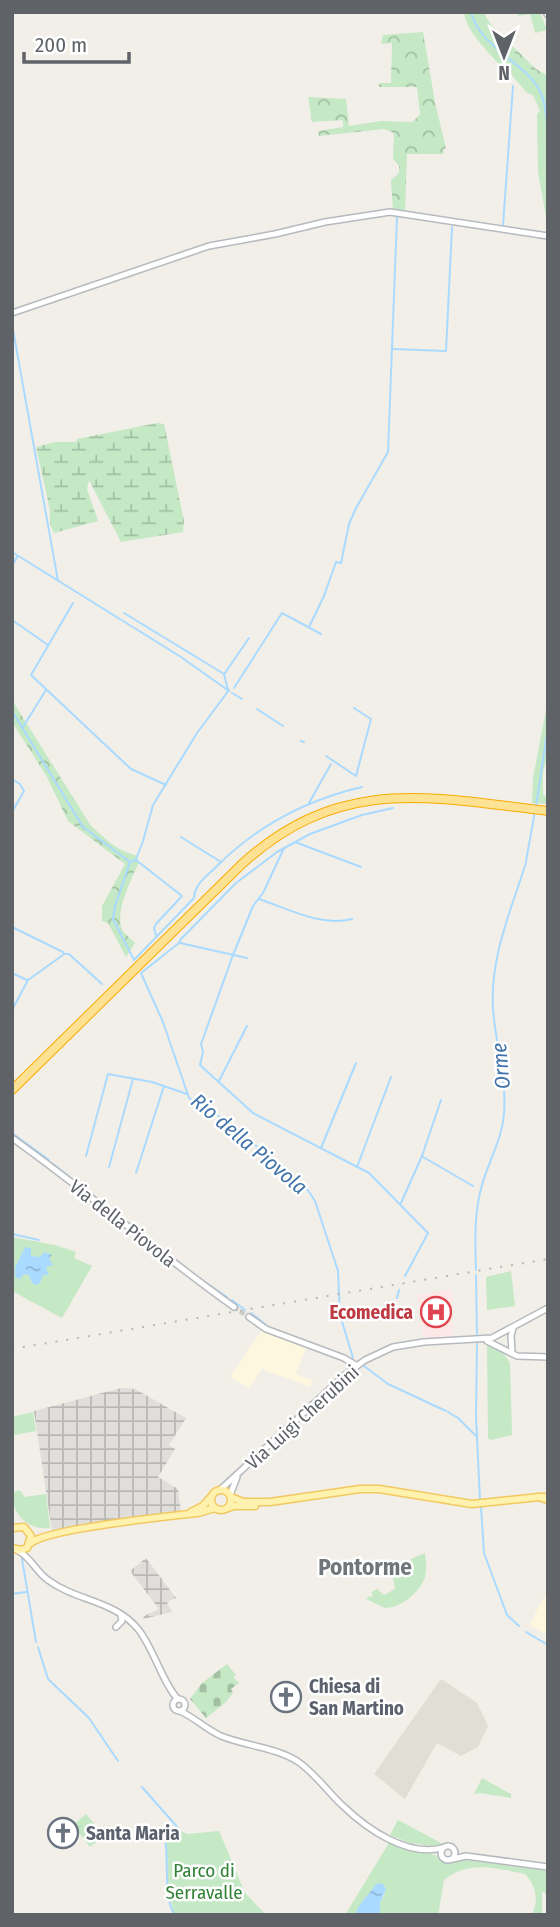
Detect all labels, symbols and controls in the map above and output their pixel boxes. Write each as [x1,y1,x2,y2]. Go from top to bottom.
scale bar [24,21,130,65]
north arrow [469,21,539,91]
text: 200 m [35,32,87,58]
text: N [498,61,510,84]
water label: Orme [486,1042,516,1090]
water label: Rio della Piovola [186,1088,312,1200]
street label: Via della Piovola [65,1175,181,1272]
hospital icon: Ecomedica [419,1295,453,1329]
place label: Ecomedica [329,1301,413,1324]
street label: Via Luigi Cherubini [241,1361,364,1474]
district label: Pontorme [318,1553,412,1581]
place label: Chiesa di San Martino [309,1675,404,1720]
church icon: Chiesa di San Martino [269,1680,303,1714]
church icon: Santa Maria [46,1816,80,1850]
place label: Santa Maria [86,1822,180,1845]
park label: Parco di Serravalle [165,1859,243,1904]

